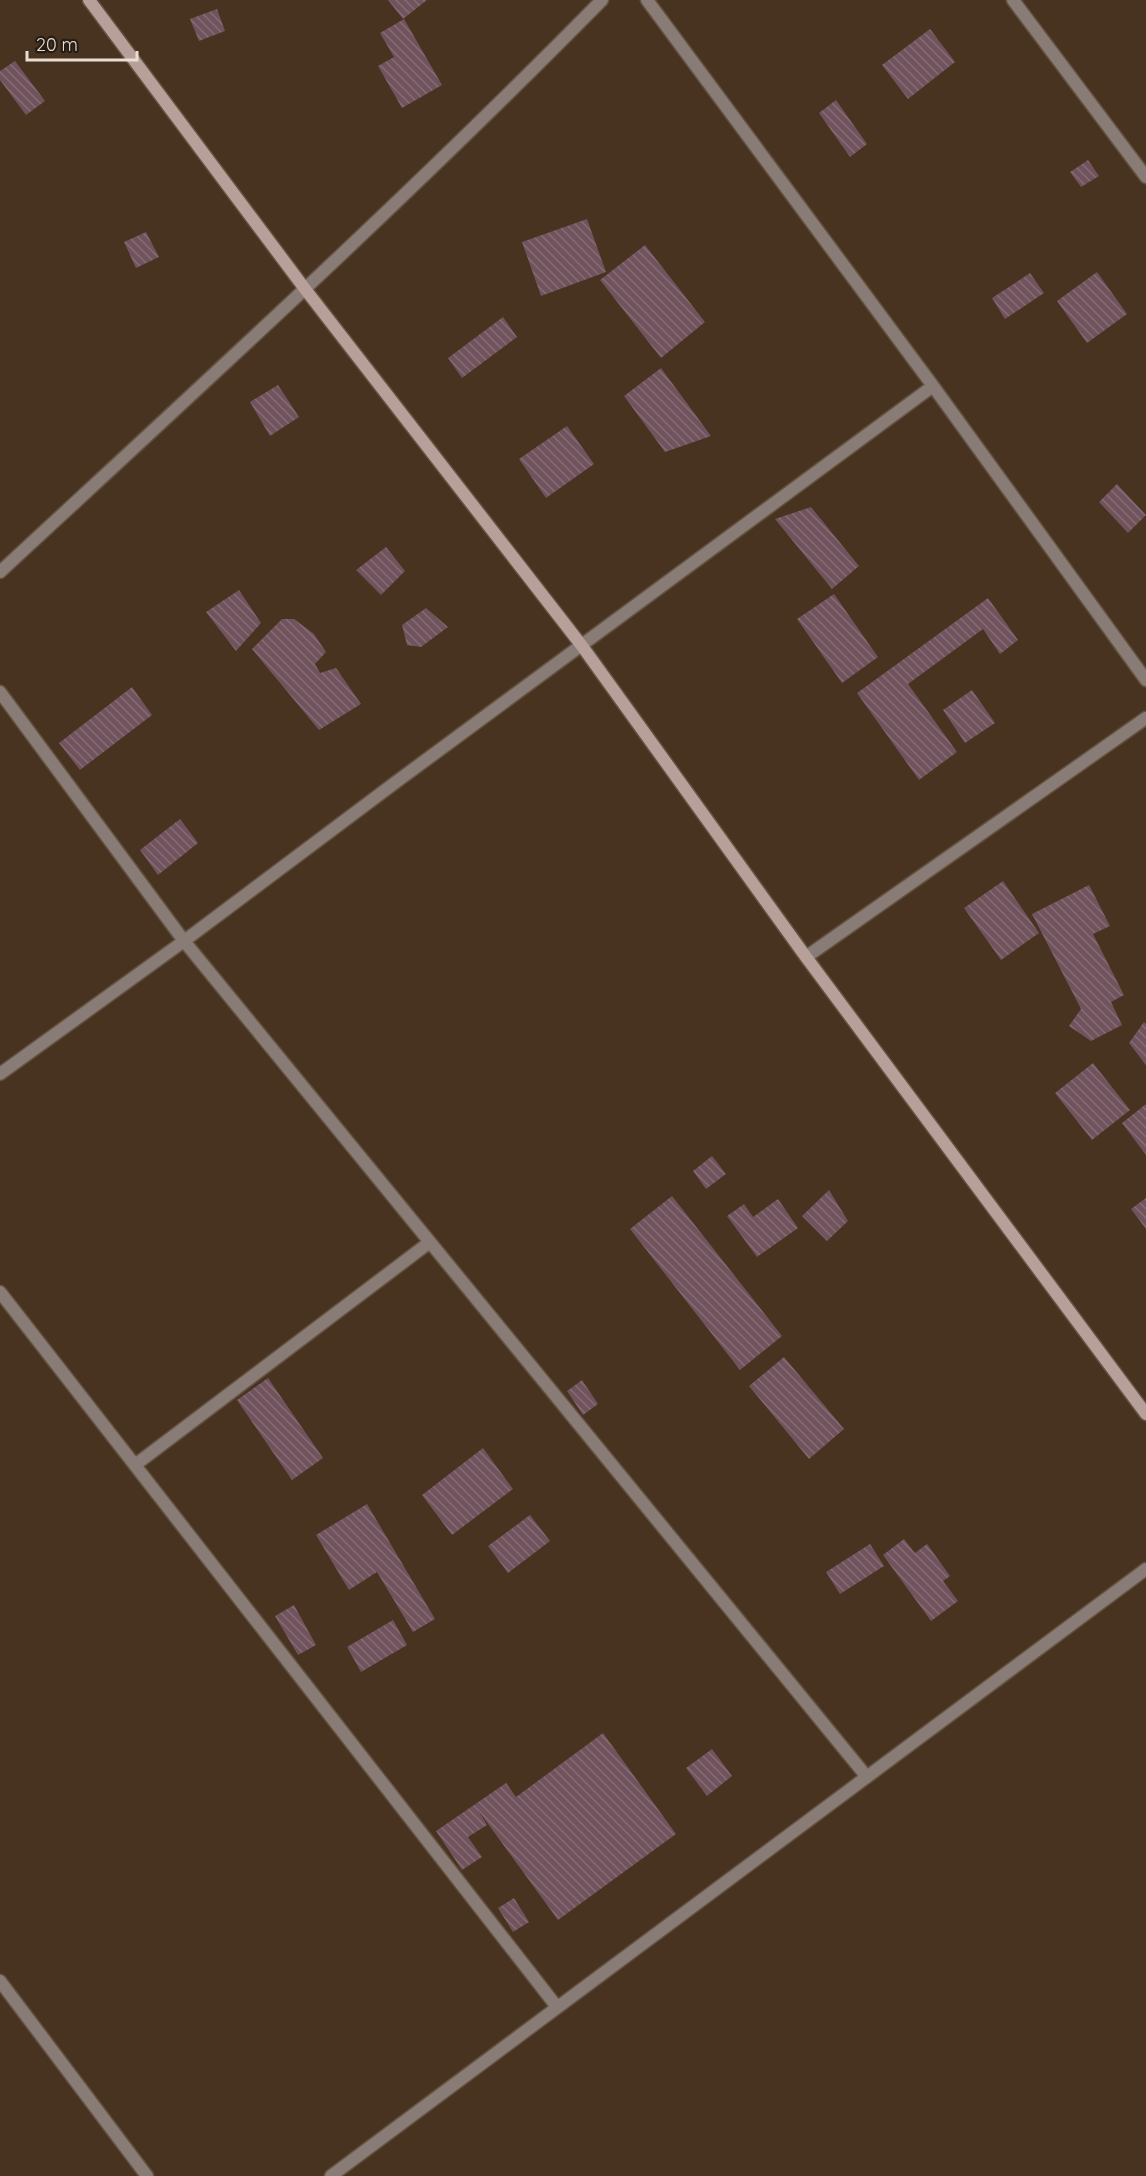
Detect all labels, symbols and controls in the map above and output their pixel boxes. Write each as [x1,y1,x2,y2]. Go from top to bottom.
scale bar [27,24,136,62]
text: 20 m [36,33,78,56]

